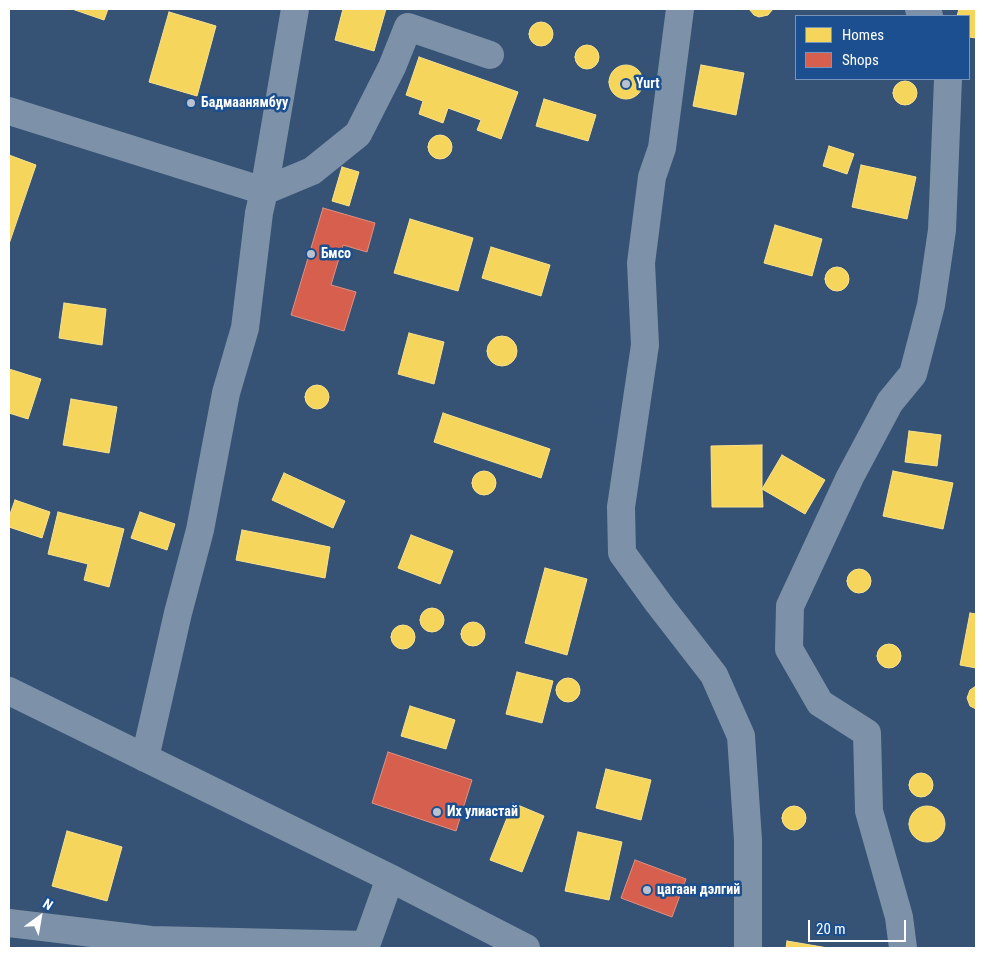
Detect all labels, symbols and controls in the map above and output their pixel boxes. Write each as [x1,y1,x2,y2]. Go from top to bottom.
legend [795,15,970,80]
text: Homes [842,26,884,44]
text: Shops [842,51,879,69]
place label: Yurt [636,76,659,92]
marker: Yurt [620,78,632,90]
place label: Бадмаанямбуу [201,95,288,111]
marker: Бадмаанямбуу [185,97,197,109]
place label: Бмсо [321,246,351,262]
marker: Бмсо [305,248,317,260]
place label: Их улиастай [447,804,518,820]
marker: Их улиастай [431,806,443,818]
place label: цагаан дэлгий [657,882,740,898]
marker: цагаан дэлгий [641,884,653,896]
north arrow [15,892,65,942]
text: N [40,895,56,913]
scale bar [810,910,908,942]
text: 20 m [816,920,846,938]

